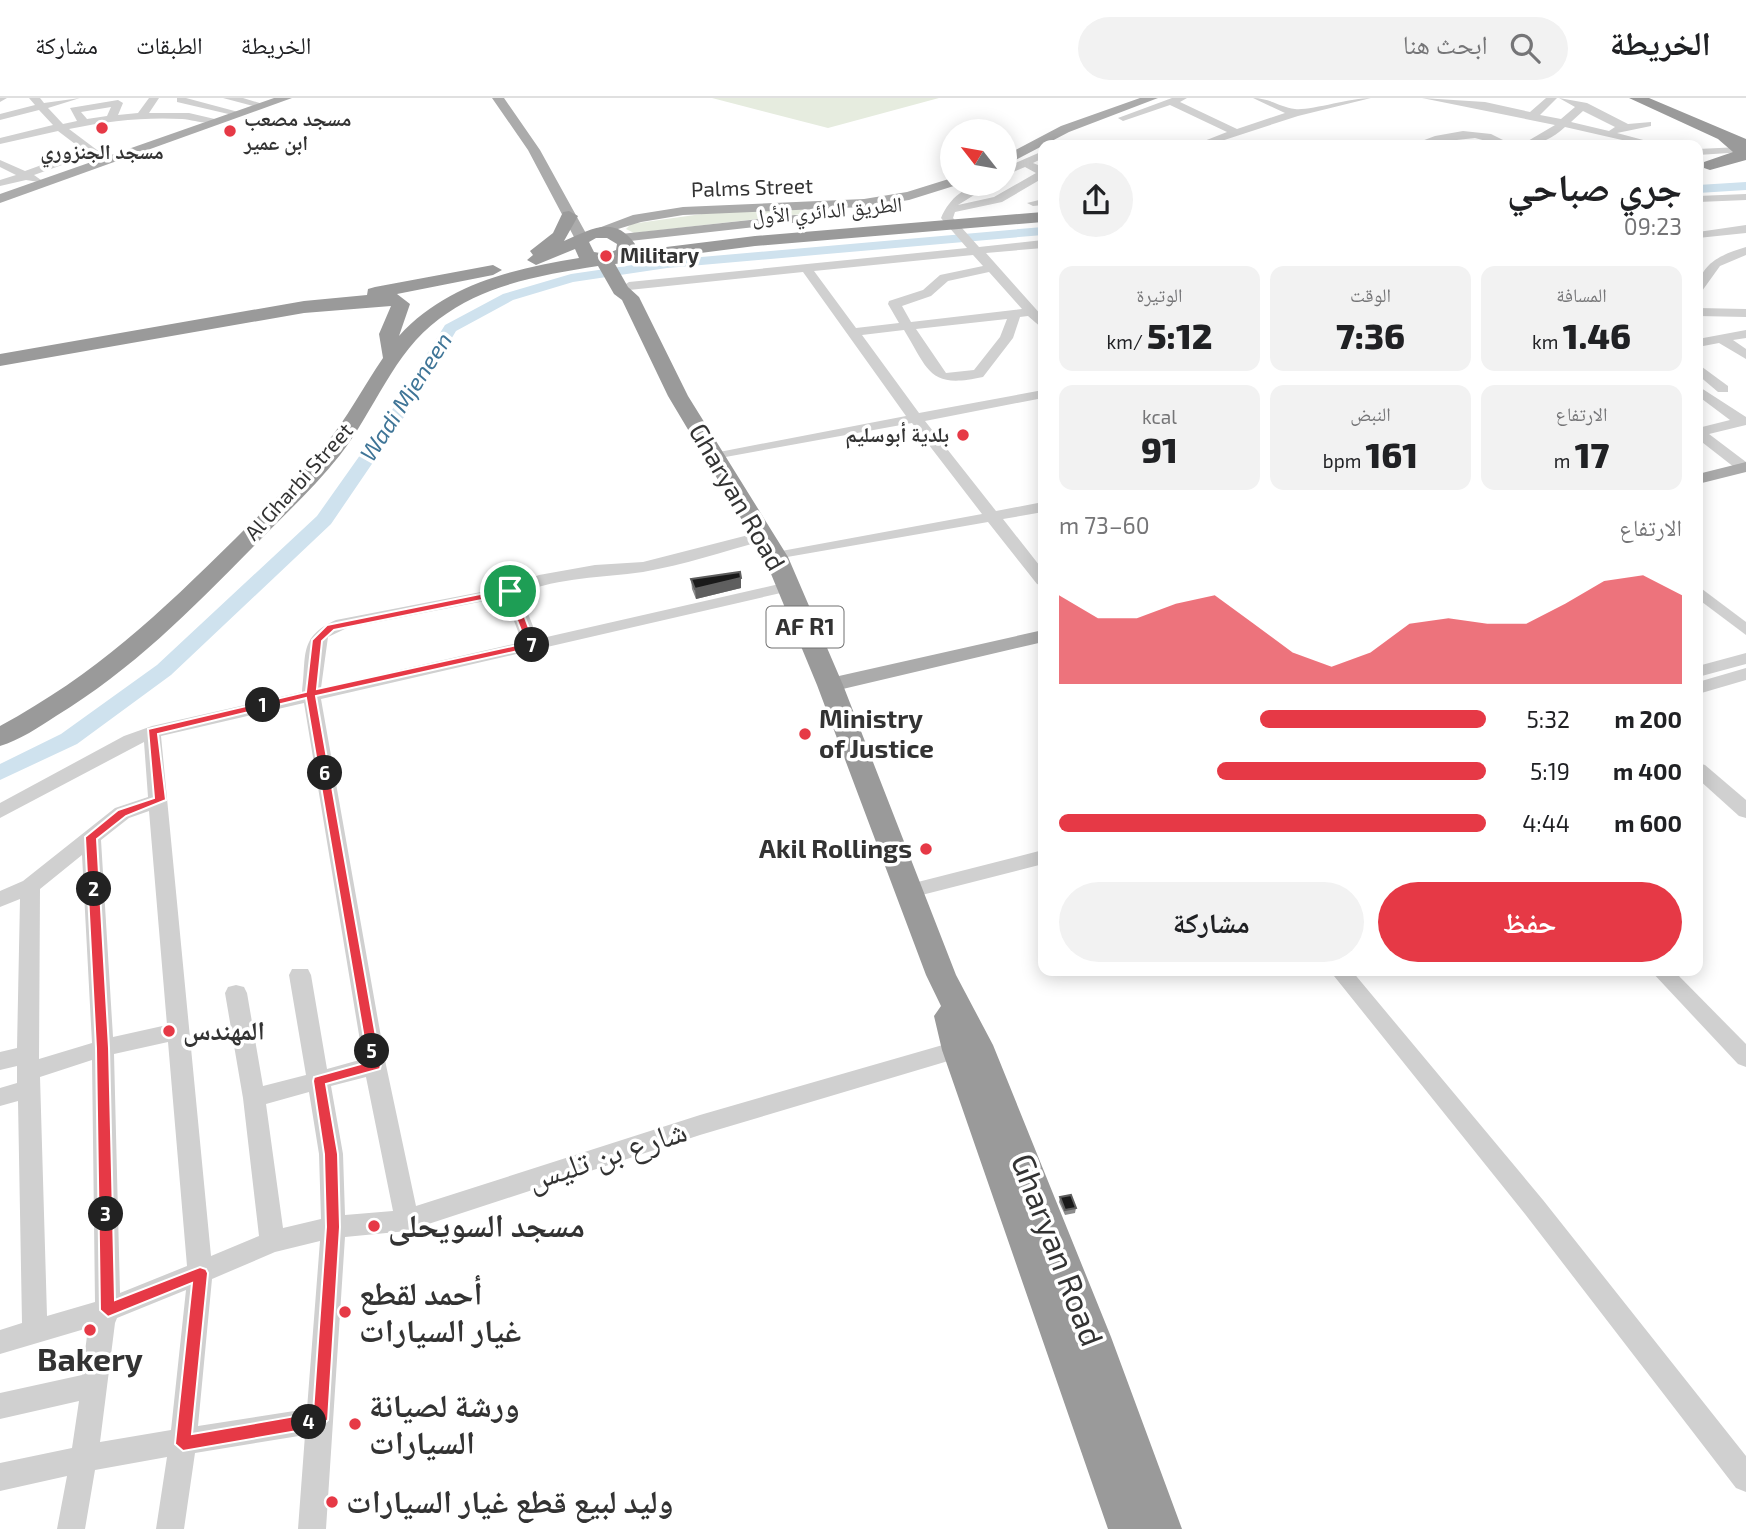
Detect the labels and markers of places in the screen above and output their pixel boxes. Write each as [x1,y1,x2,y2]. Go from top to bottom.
place label: مسجد مصعب ابن عمير [243,105,351,156]
marker: مسجد الجنزوري [94,120,110,136]
marker: مسجد مصعب ابن عمير [222,123,238,139]
place label: مسجد الجنزوري [40,138,164,168]
place label: Military [620,242,699,268]
marker: Military [598,248,614,264]
place label: بلدية أبوسليم [845,421,949,449]
marker: بلدية أبوسليم [955,427,971,443]
pin [480,561,540,621]
pin: 7 [514,628,550,662]
pin: 1 [246,688,280,722]
place label: Ministry of Justice [819,702,934,763]
marker: Ministry of Justice [797,726,813,742]
pin: 6 [308,756,342,790]
place label: Akil Rollings [759,832,912,863]
marker: Akil Rollings [918,841,934,857]
pin: 2 [76,872,112,906]
place label: المهندس [183,1014,265,1047]
marker: المهندس [161,1023,177,1039]
pin: 5 [354,1034,390,1068]
pin: 3 [88,1196,124,1232]
place label: مسجد السويحلى [388,1205,585,1246]
marker: مسجد السويحلى [366,1218,382,1234]
place label: أحمد لقطع غيار السيارات [359,1273,521,1349]
marker: أحمد لقطع غيار السيارات [337,1304,353,1320]
marker: Bakery [82,1322,98,1338]
place label: Bakery [37,1339,143,1378]
place label: ورشة لصيانة السيارات [369,1385,520,1461]
pin: 4 [292,1404,326,1440]
marker: ورشة لصيانة السيارات [347,1416,363,1432]
place label: وليد لبيع قطع غيار السيارات [346,1481,674,1523]
marker: وليد لبيع قطع غيار السيارات [324,1494,340,1510]

